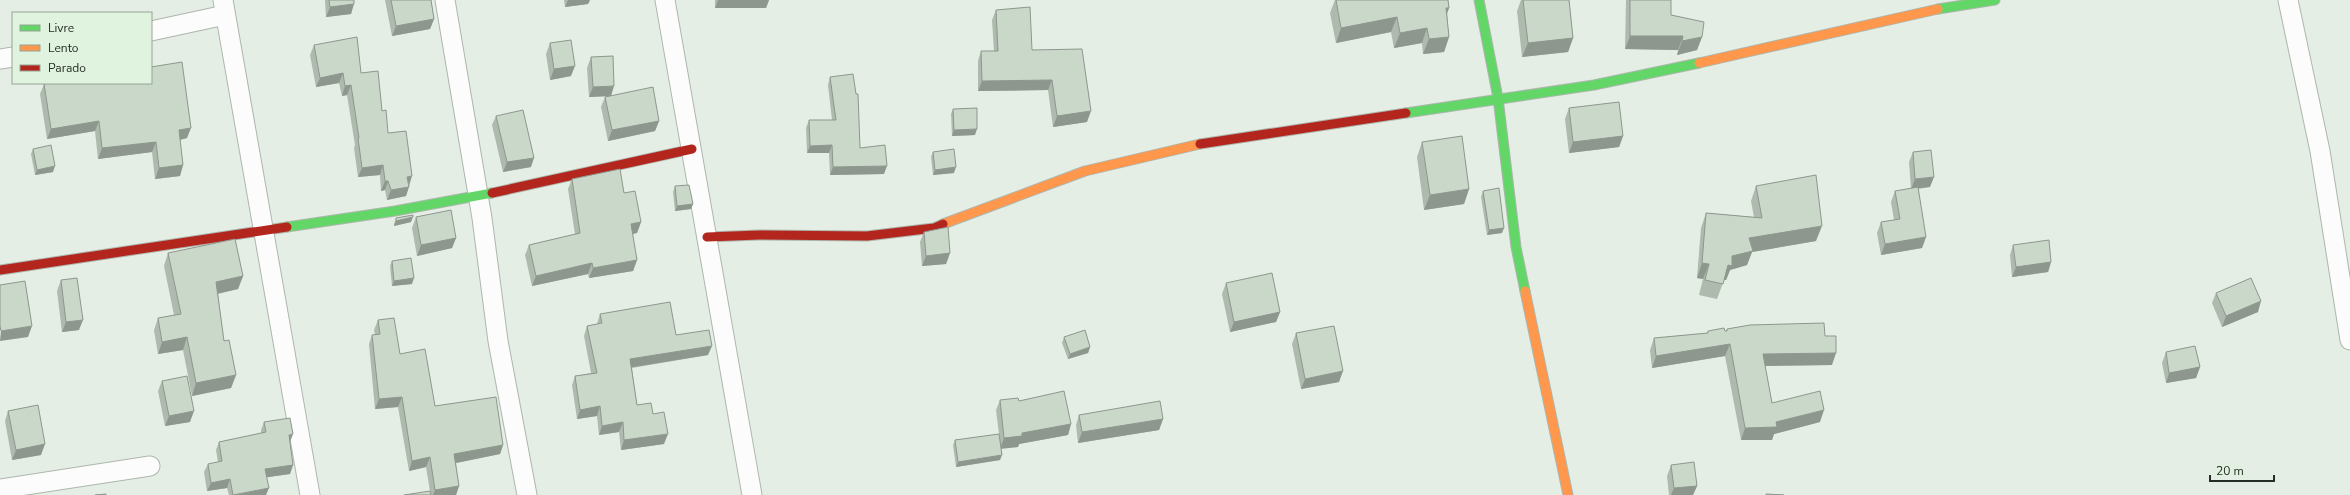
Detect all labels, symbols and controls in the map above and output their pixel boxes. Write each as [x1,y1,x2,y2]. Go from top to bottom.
legend [12,12,152,84]
text: Livre [48,20,74,36]
text: Lento [48,40,79,56]
text: Parado [48,60,86,76]
scale bar [2210,457,2274,483]
text: 20 m [2216,463,2244,479]

